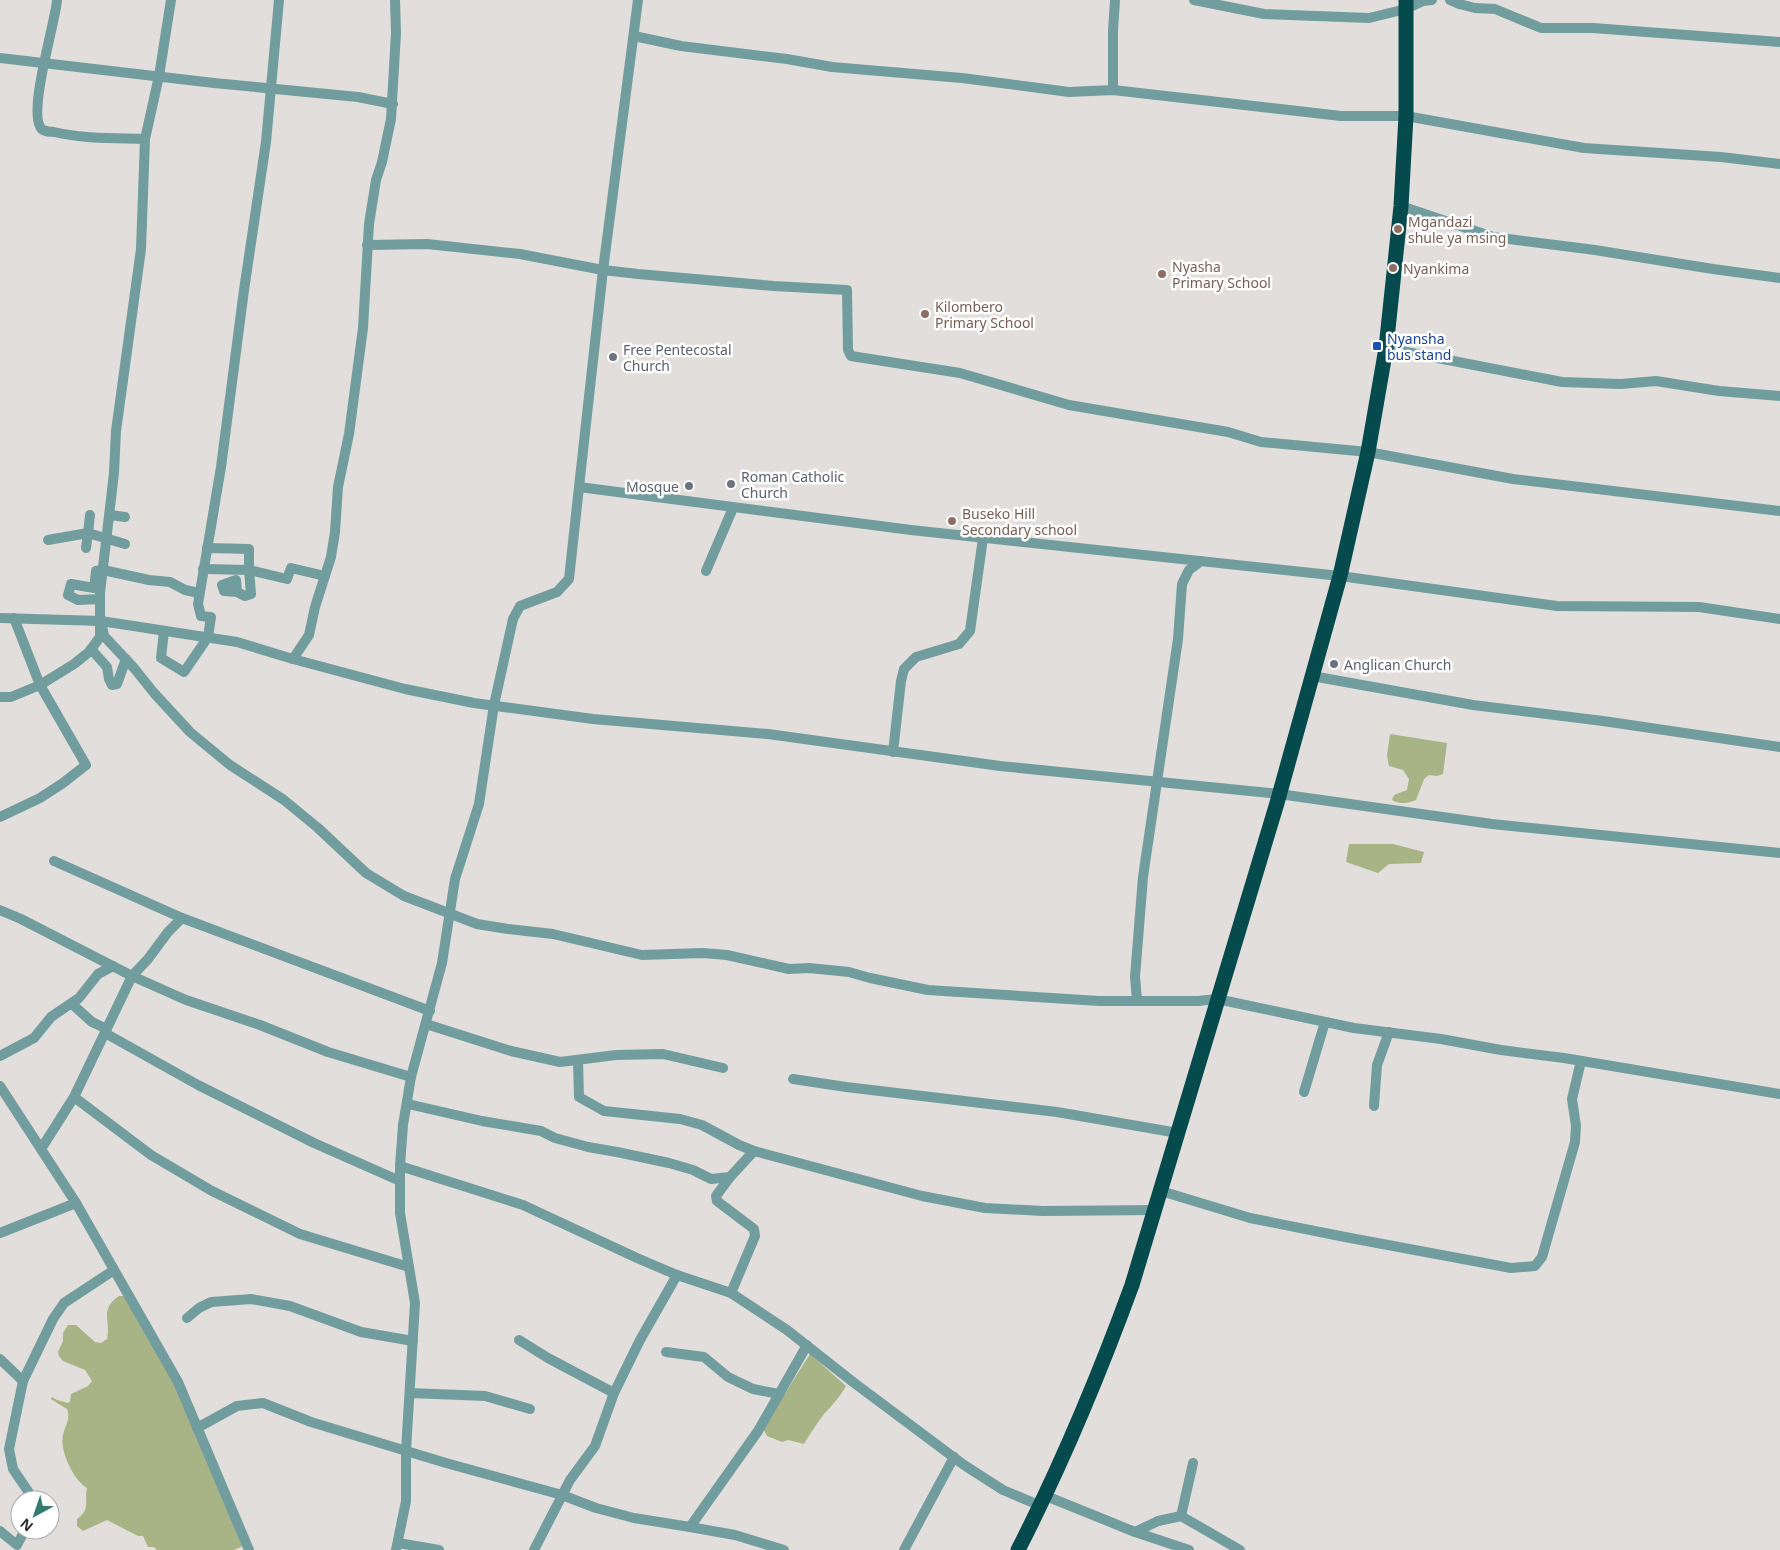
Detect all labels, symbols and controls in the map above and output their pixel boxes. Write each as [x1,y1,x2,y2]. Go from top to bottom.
place label: Mgandazi shule ya msing [1408,212,1506,247]
marker: Mgandazi shule ya msing [1392,223,1404,235]
place label: Nyasha Primary School [1172,257,1271,292]
place label: Nyankima [1403,259,1469,278]
marker: Nyankima [1387,262,1399,274]
marker: Nyasha Primary School [1156,268,1168,280]
place label: Kilombero Primary School [935,297,1034,332]
marker: Kilombero Primary School [919,308,931,320]
place label: Nyansha bus stand [1387,329,1451,364]
place label: Free Pentecostal Church [623,340,732,375]
marker: Nyansha bus stand [1371,340,1383,352]
marker: Free Pentecostal Church [607,351,619,363]
place label: Roman Catholic Church [741,467,845,502]
place label: Mosque [626,477,679,496]
marker: Roman Catholic Church [725,478,737,490]
marker: Mosque [683,480,695,492]
place label: Buseko Hill Secondary school [962,504,1077,539]
marker: Buseko Hill Secondary school [946,515,958,527]
place label: Anglican Church [1344,655,1451,674]
marker: Anglican Church [1328,658,1340,670]
north arrow [10,1490,60,1540]
text: N [16,1514,37,1536]

